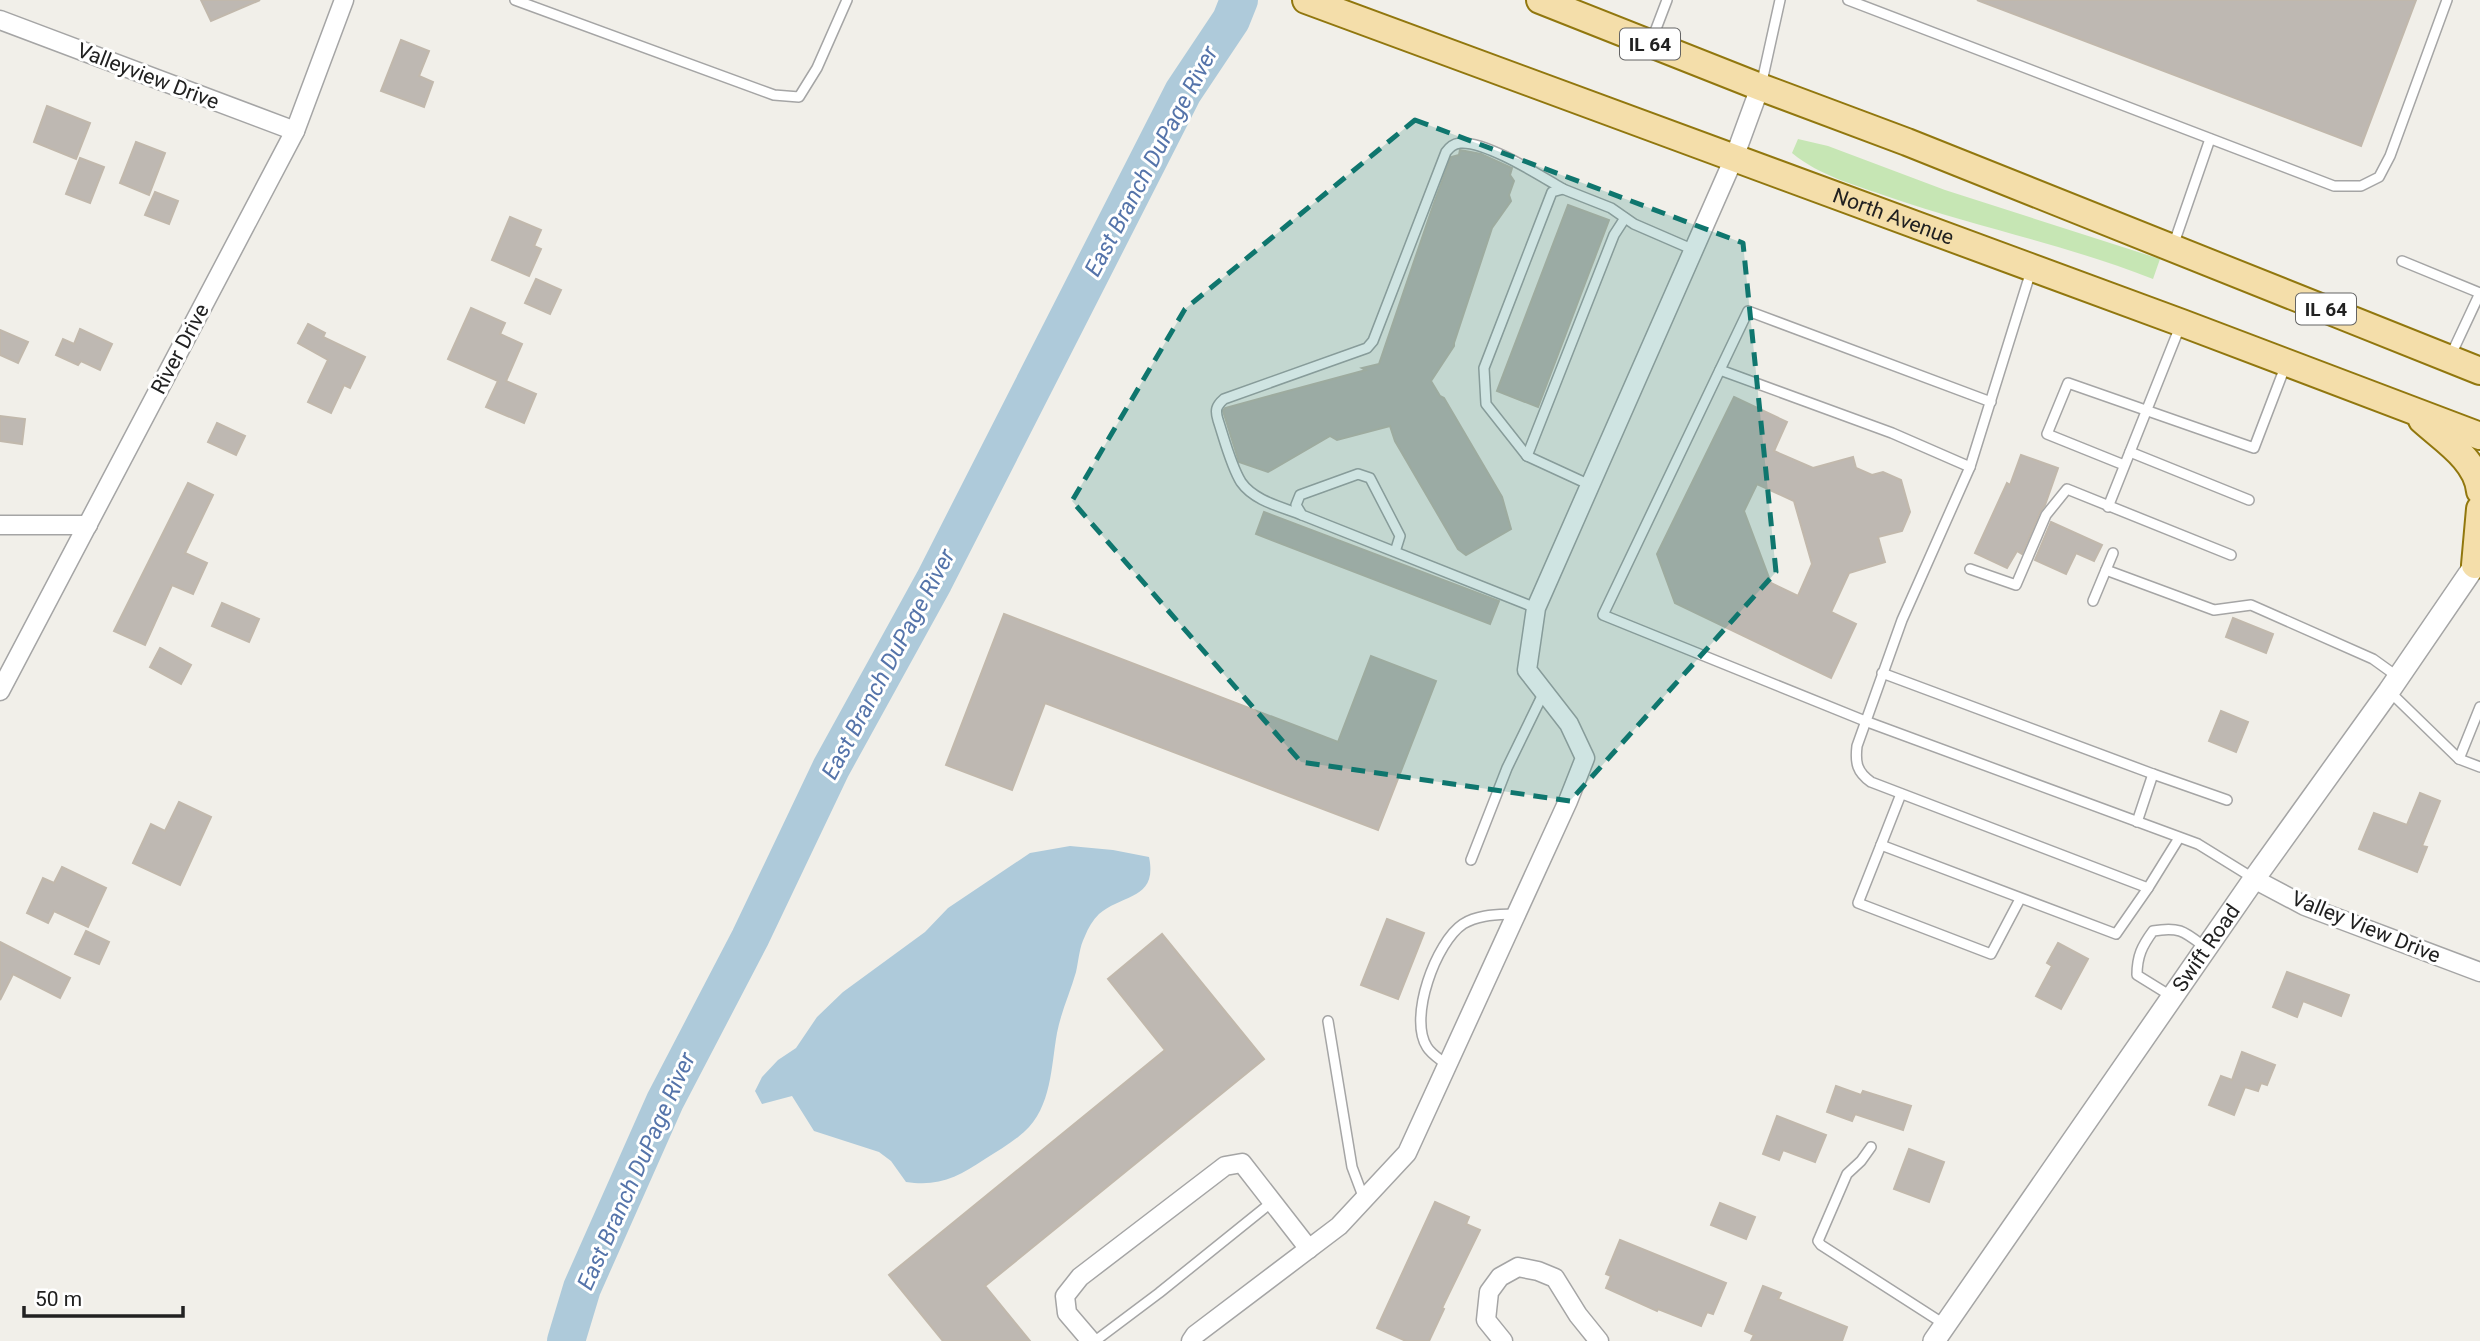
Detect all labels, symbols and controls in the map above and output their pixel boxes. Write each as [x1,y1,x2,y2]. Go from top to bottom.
road number: IL 64 [1620,28,1680,60]
street label: Valleyview Drive [74,38,222,114]
water label: East Branch DuPage River [1079,40,1224,281]
street label: North Avenue [1830,183,1957,250]
road number: IL 64 [2296,294,2356,324]
street label: River Drive [146,300,214,398]
water label: East Branch DuPage River [816,543,961,784]
street label: Valley View Drive [2288,886,2444,968]
street label: Swift Road [2168,900,2245,996]
water label: East Branch DuPage River [572,1047,702,1294]
scale bar [24,1274,184,1318]
text: 50 m [35,1287,82,1311]

